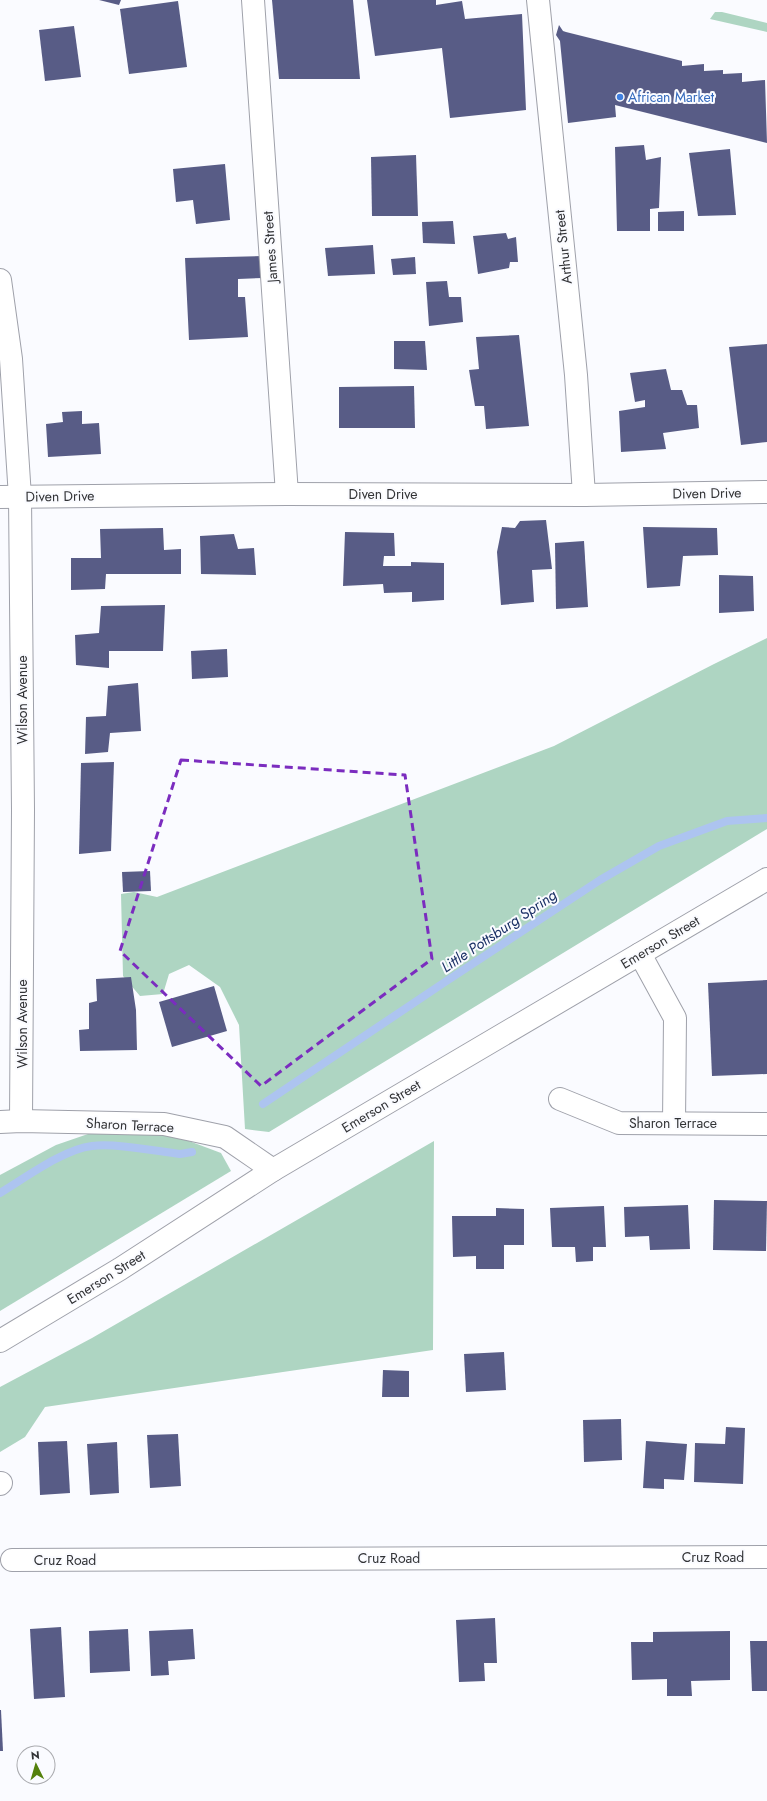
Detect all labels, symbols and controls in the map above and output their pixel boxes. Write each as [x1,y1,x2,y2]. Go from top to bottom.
place label: African Market [628,87,715,107]
marker: African Market [615,92,625,102]
street label: Arthur Street [549,208,577,285]
street label: James Street [257,210,283,285]
street label: Diven Drive [672,482,742,504]
street label: Diven Drive [349,484,418,504]
street label: Diven Drive [25,485,95,507]
street label: Wilson Avenue [12,655,32,745]
water label: Little Pottsburg Spring [437,884,562,978]
street label: Emerson Street [617,910,704,973]
street label: Wilson Avenue [12,979,32,1069]
street label: Emerson Street [338,1074,425,1137]
street label: Sharon Terrace [85,1113,175,1137]
street label: Sharon Terrace [629,1113,717,1133]
street label: Emerson Street [63,1245,150,1309]
street label: Cruz Road [682,1547,744,1567]
street label: Cruz Road [358,1548,420,1568]
street label: Cruz Road [34,1550,96,1570]
north arrow [16,1745,56,1785]
text: N [30,1747,40,1763]

